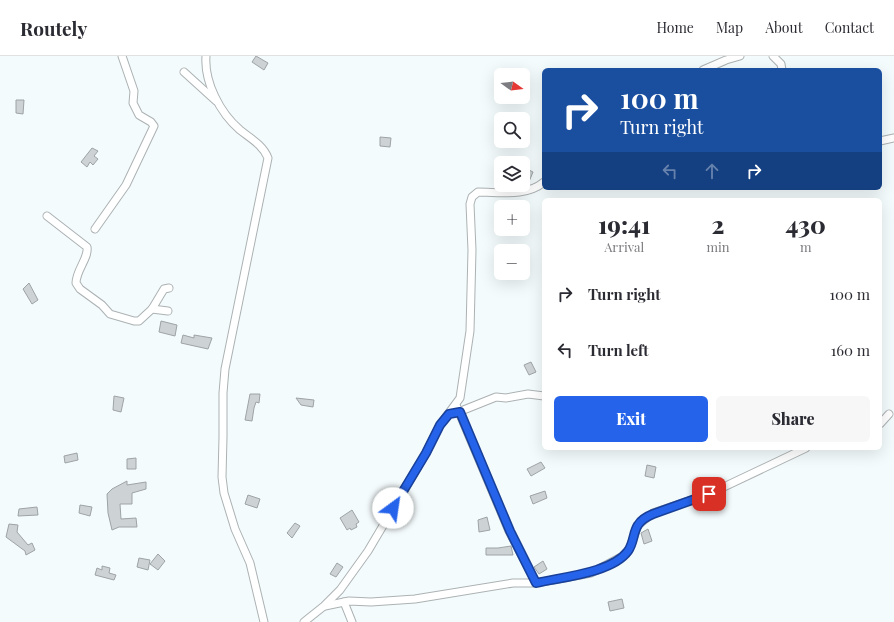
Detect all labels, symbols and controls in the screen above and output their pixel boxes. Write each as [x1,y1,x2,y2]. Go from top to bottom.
text: Routely [20,15,87,41]
text: Home [656,18,694,37]
text: Map [716,18,743,37]
text: About [765,18,803,37]
text: Contact [825,18,874,37]
north arrow [494,68,530,104]
map controls [494,68,530,280]
text: 100 m [620,79,699,116]
icon: right [554,84,606,136]
button: search [494,112,530,148]
text: Turn right [620,115,703,139]
button: layers [494,156,530,192]
icon: left [659,160,681,182]
icon: ahead [701,160,723,182]
icon: right [743,160,765,182]
button: + [494,200,530,236]
text: 19:41 [598,208,650,240]
text: 2 [711,208,724,240]
text: 430 [786,208,826,240]
text: Arrival [604,238,644,255]
text: min [706,238,730,255]
text: m [800,238,812,255]
button: − [494,244,530,280]
icon: right [554,283,576,305]
text: Turn right [588,284,661,304]
text: 100 m [829,284,870,304]
icon: left [554,339,576,361]
text: Turn left [588,340,649,360]
text: 160 m [831,340,870,360]
button: Exit [554,396,708,442]
button: Share [716,396,870,442]
pin [692,477,726,511]
icon: arrive [698,483,720,505]
position arrow [372,487,414,529]

